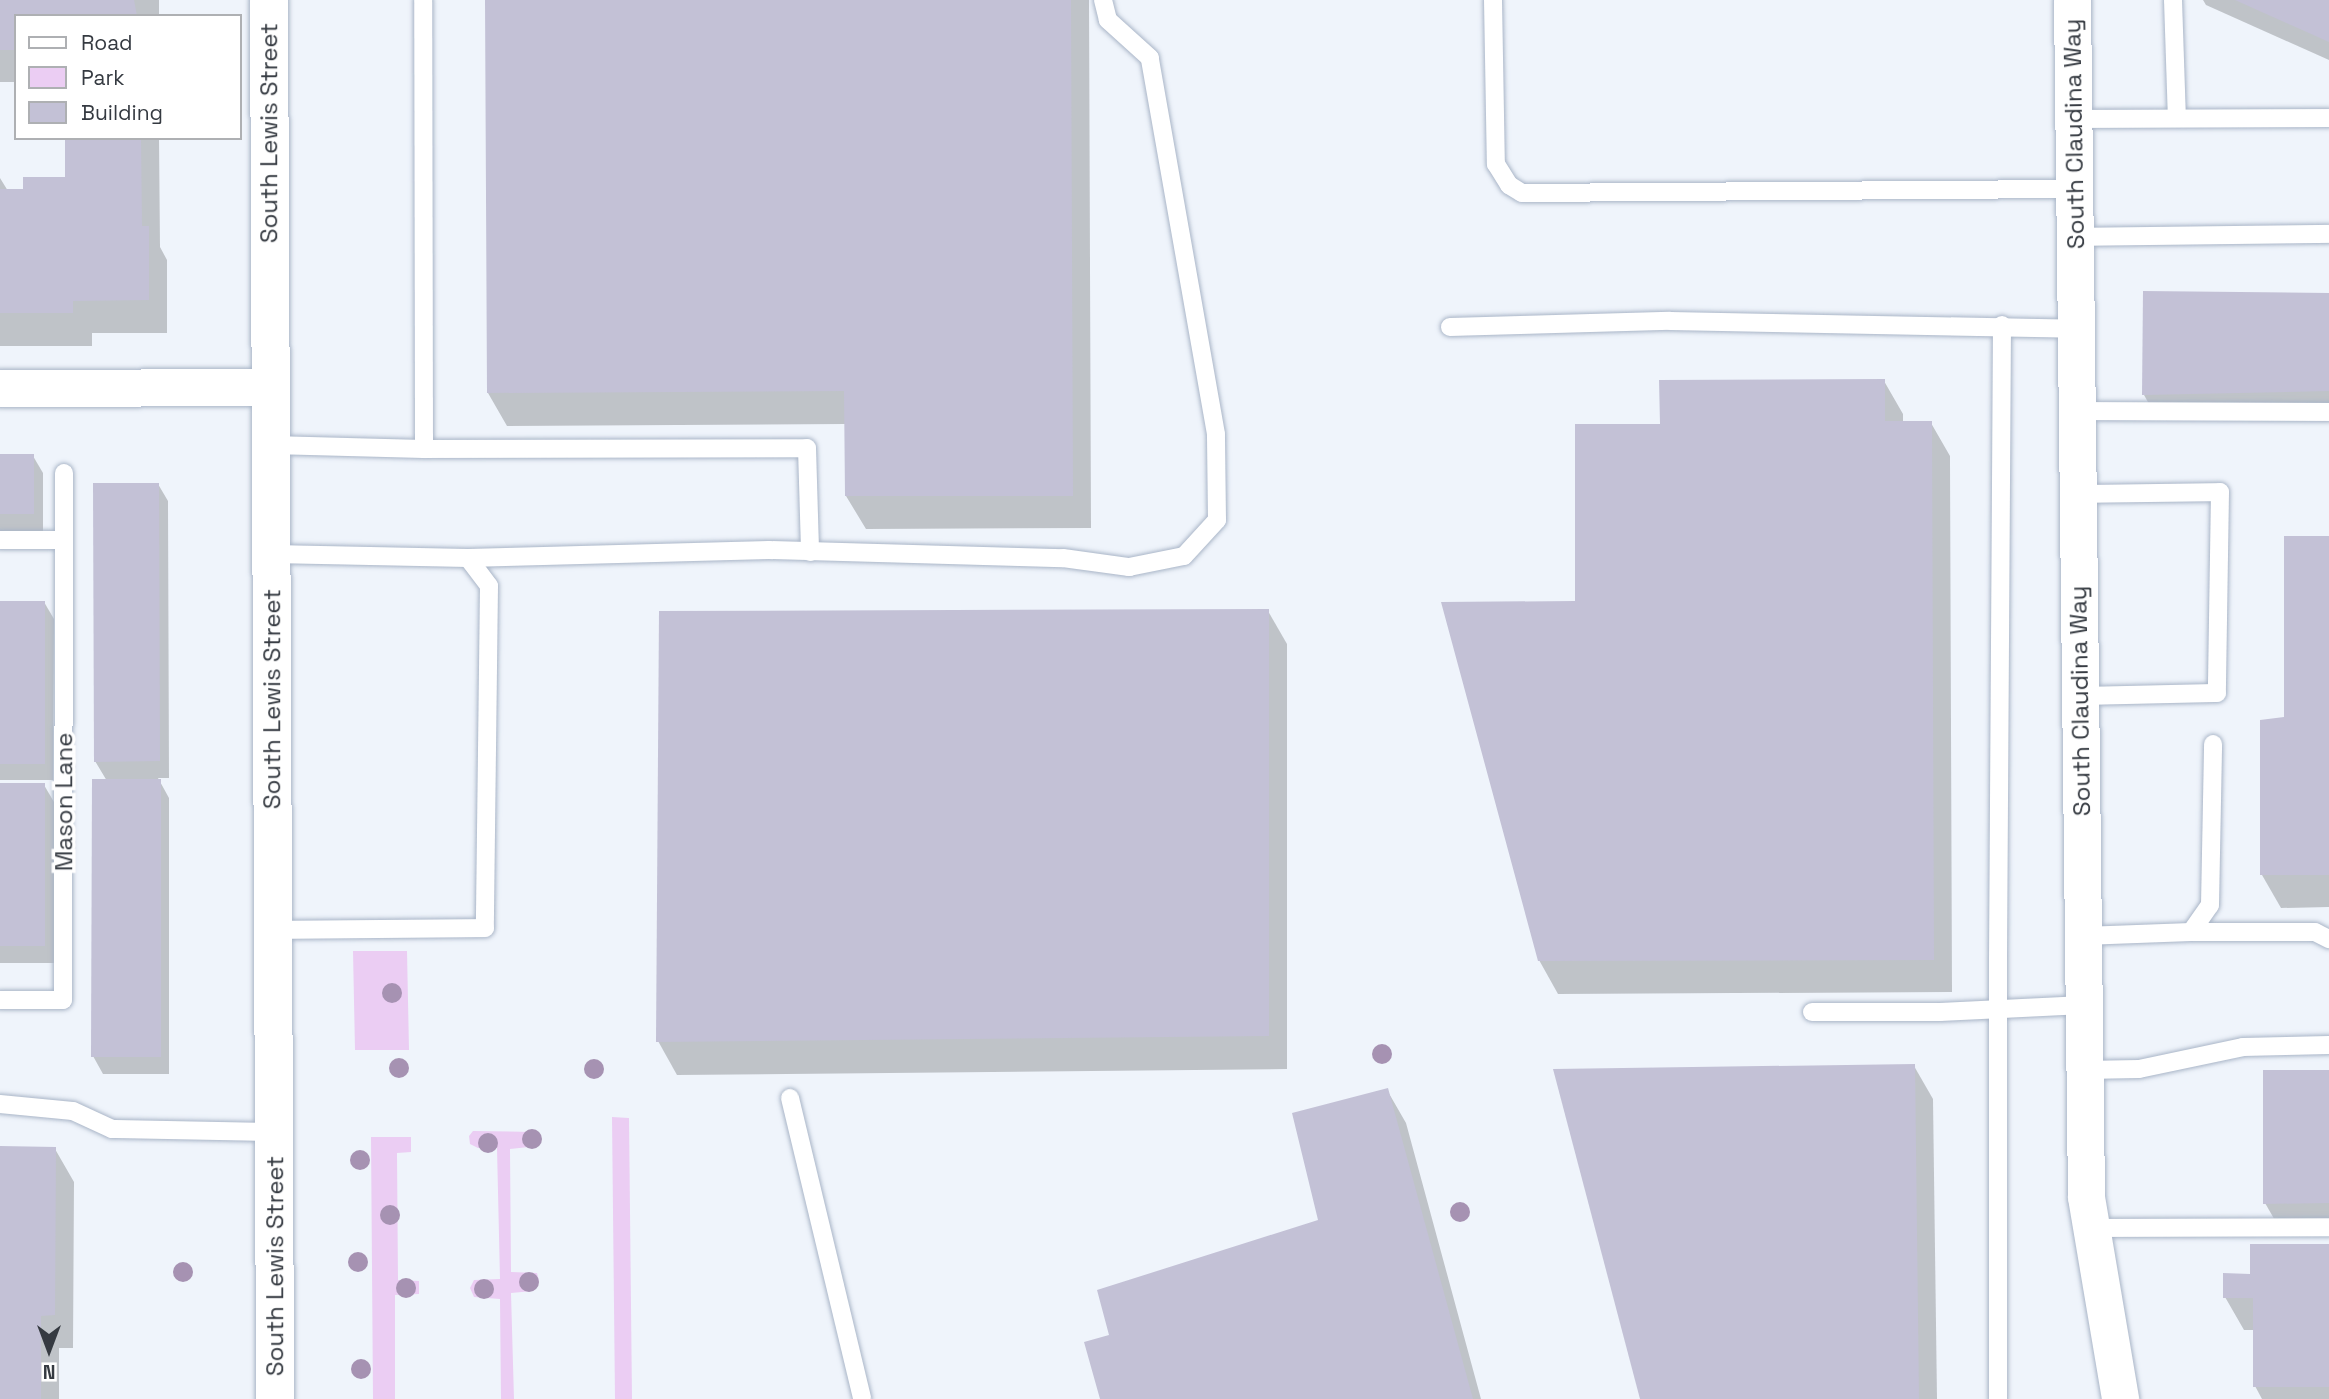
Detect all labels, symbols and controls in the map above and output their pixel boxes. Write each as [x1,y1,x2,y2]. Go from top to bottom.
legend [14,14,242,140]
street label: South Claudina Way [2058,18,2090,250]
street label: South Lewis Street [255,23,283,243]
text: Road [81,29,133,56]
text: Park [81,64,125,91]
text: Building [81,99,163,126]
street label: South Claudina Way [2064,585,2096,817]
street label: South Lewis Street [258,589,286,809]
street label: Mason Lane [50,733,78,871]
street label: South Lewis Street [261,1156,289,1376]
north arrow [14,1315,84,1385]
text: N [43,1359,55,1384]

